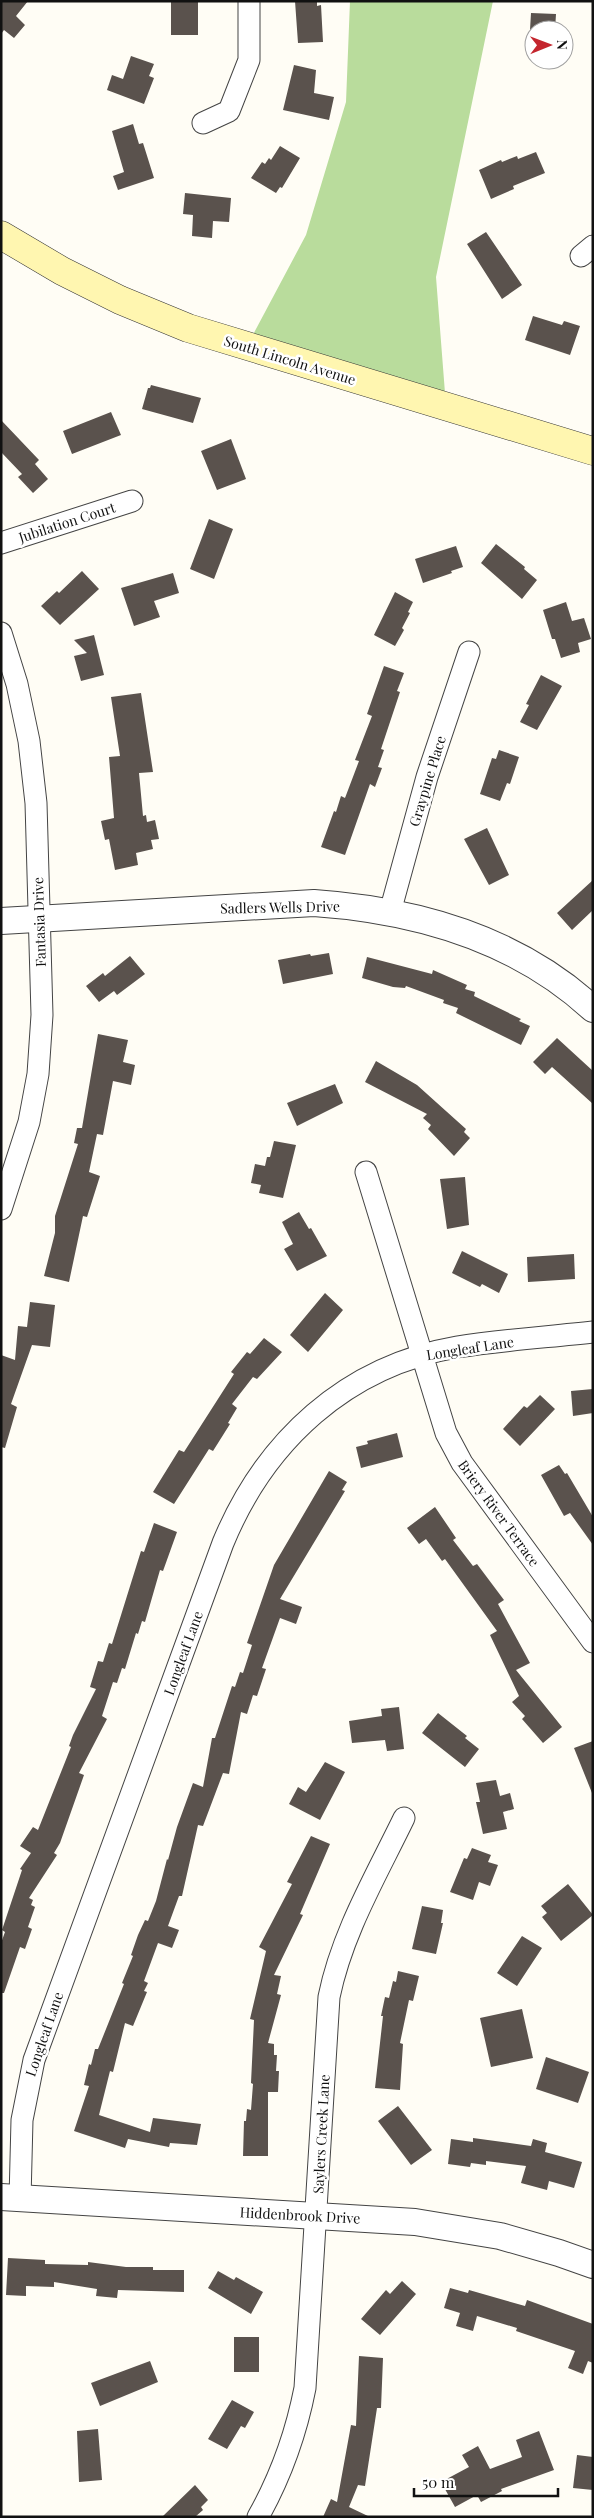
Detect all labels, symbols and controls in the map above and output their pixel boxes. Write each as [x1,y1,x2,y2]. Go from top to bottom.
north arrow [524,20,574,70]
text: N [553,40,572,50]
street label: South Lincoln Avenue [222,331,358,389]
street label: Jubilation Court [15,497,119,547]
street label: Graypine Place [404,733,450,829]
street label: Fantasia Drive [28,877,50,967]
street label: Sadlers Wells Drive [220,896,340,918]
street label: Longleaf Lane [425,1332,515,1364]
street label: Briery River Terrace [454,1456,544,1570]
street label: Longleaf Lane [159,1608,207,1698]
street label: Longleaf Lane [21,1989,67,2079]
street label: Saylers Creek Lane [308,2074,334,2194]
street label: Hiddenbrook Drive [239,2202,361,2228]
scale bar [414,2466,558,2498]
text: 50 m [422,2472,455,2492]

